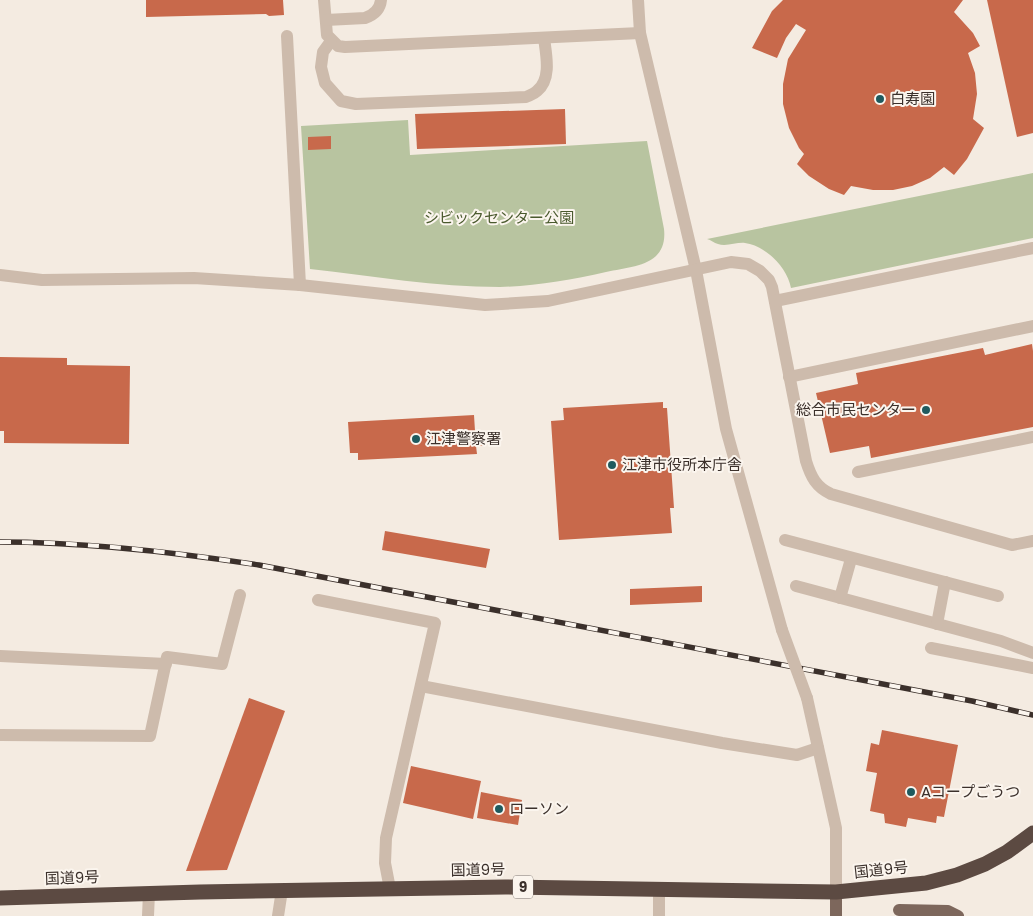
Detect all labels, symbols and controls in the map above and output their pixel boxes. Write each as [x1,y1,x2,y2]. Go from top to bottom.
place label: 白寿園 [890,88,935,109]
marker: 白寿園 [874,93,886,105]
park label: シビックセンター公園 [424,207,574,228]
place label: 総合市民センター [796,399,916,420]
marker: 総合市民センター [920,404,932,416]
place label: 江津警察署 [426,428,501,449]
marker: 江津警察署 [410,433,422,445]
place label: 江津市役所本庁舎 [622,454,742,475]
marker: 江津市役所本庁舎 [606,459,618,471]
place label: Aコープごうつ [921,781,1020,802]
marker: Aコープごうつ [905,786,917,798]
place label: ローソン [509,798,569,819]
marker: ローソン [493,803,505,815]
street label: 国道9号 [853,856,909,883]
street label: 国道9号 [451,859,505,880]
street label: 国道9号 [44,866,100,889]
road number: 9 [513,876,533,899]

